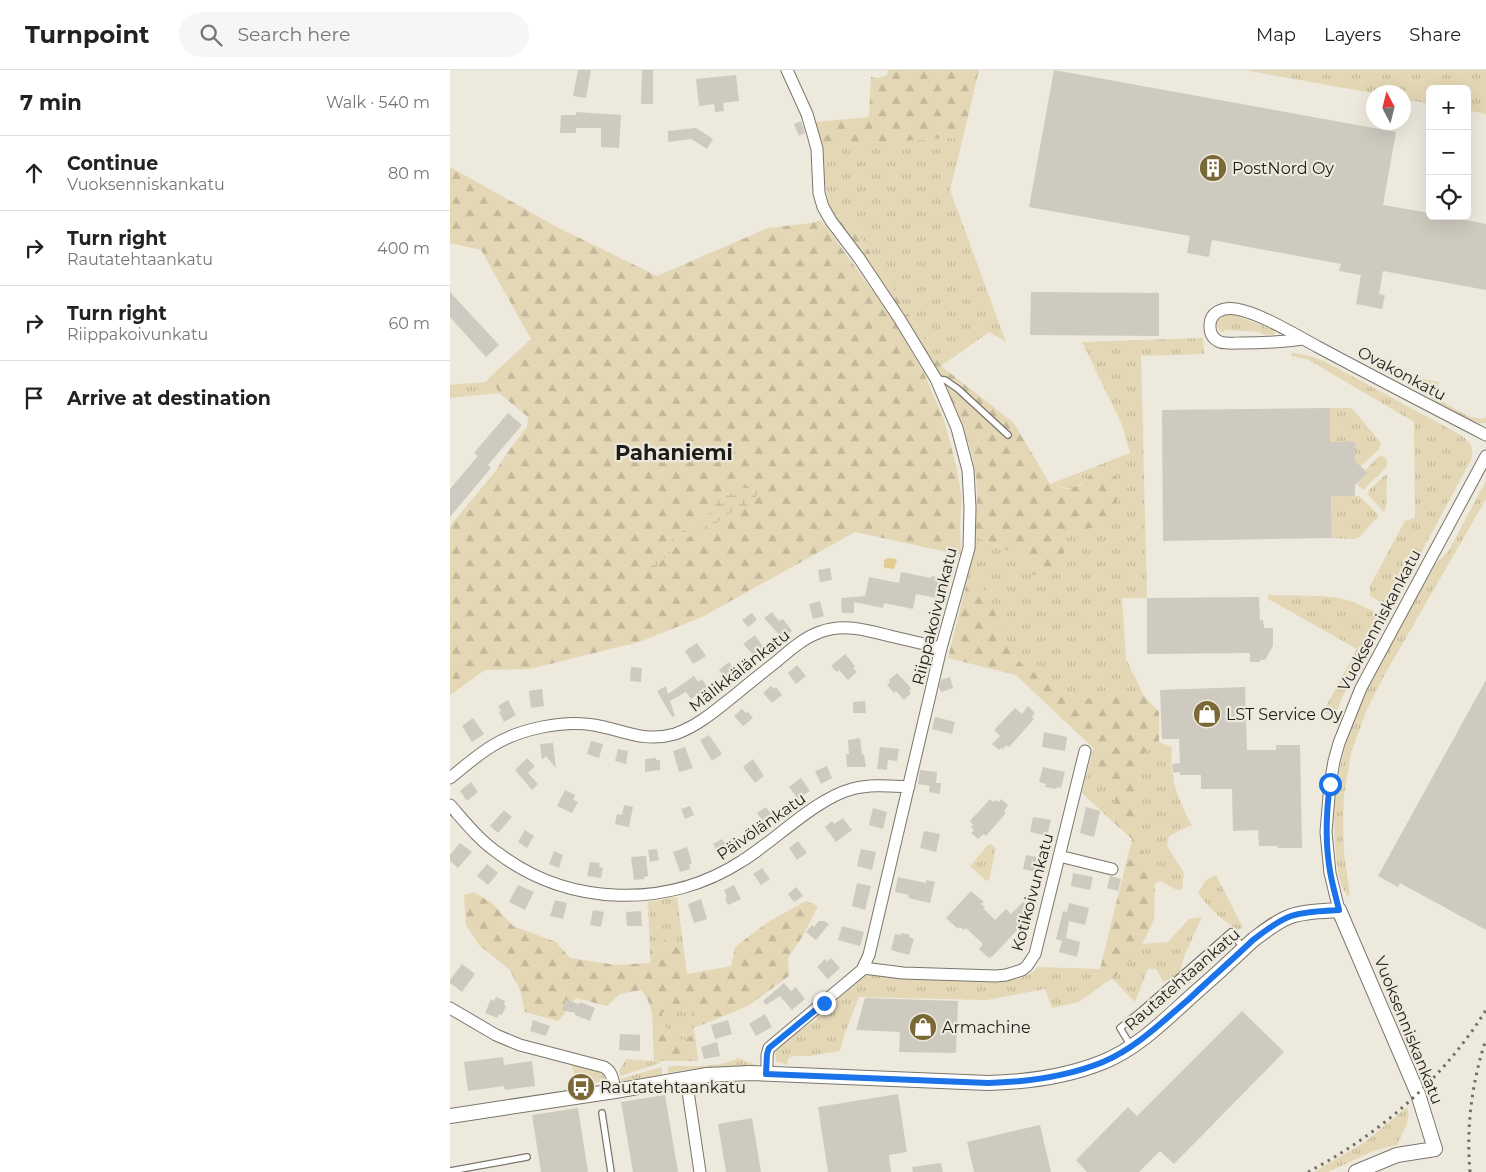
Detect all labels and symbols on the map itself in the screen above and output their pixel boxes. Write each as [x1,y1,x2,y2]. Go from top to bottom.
north arrow [1366,85,1411,130]
building icon: PostNord Oy [1198,153,1228,183]
place label: PostNord Oy [1232,159,1334,178]
street label: Ovakonkatu [1354,342,1449,405]
district label: Pahaniemi [615,440,733,465]
street label: Riippakoivunkatu [908,545,961,687]
street label: Vuoksenniskankatu [1334,546,1425,694]
street label: Mälikkälänkatu [685,625,793,716]
shop icon: LST Service Oy [1192,699,1222,729]
place label: LST Service Oy [1226,705,1343,724]
route start [1319,773,1342,796]
street label: Päivölänkatu [713,789,809,864]
street label: Kotikoivunkatu [1008,831,1057,953]
street label: Rautatehtaankatu [1121,924,1244,1034]
street label: Vuoksenniskankatu [1370,953,1447,1107]
route end [813,992,836,1015]
shop icon: Armachine [908,1012,938,1042]
place label: Armachine [942,1018,1031,1037]
bus stop icon: Rautatehtaankatu [566,1072,596,1102]
place label: Rautatehtaankatu [600,1078,746,1097]

